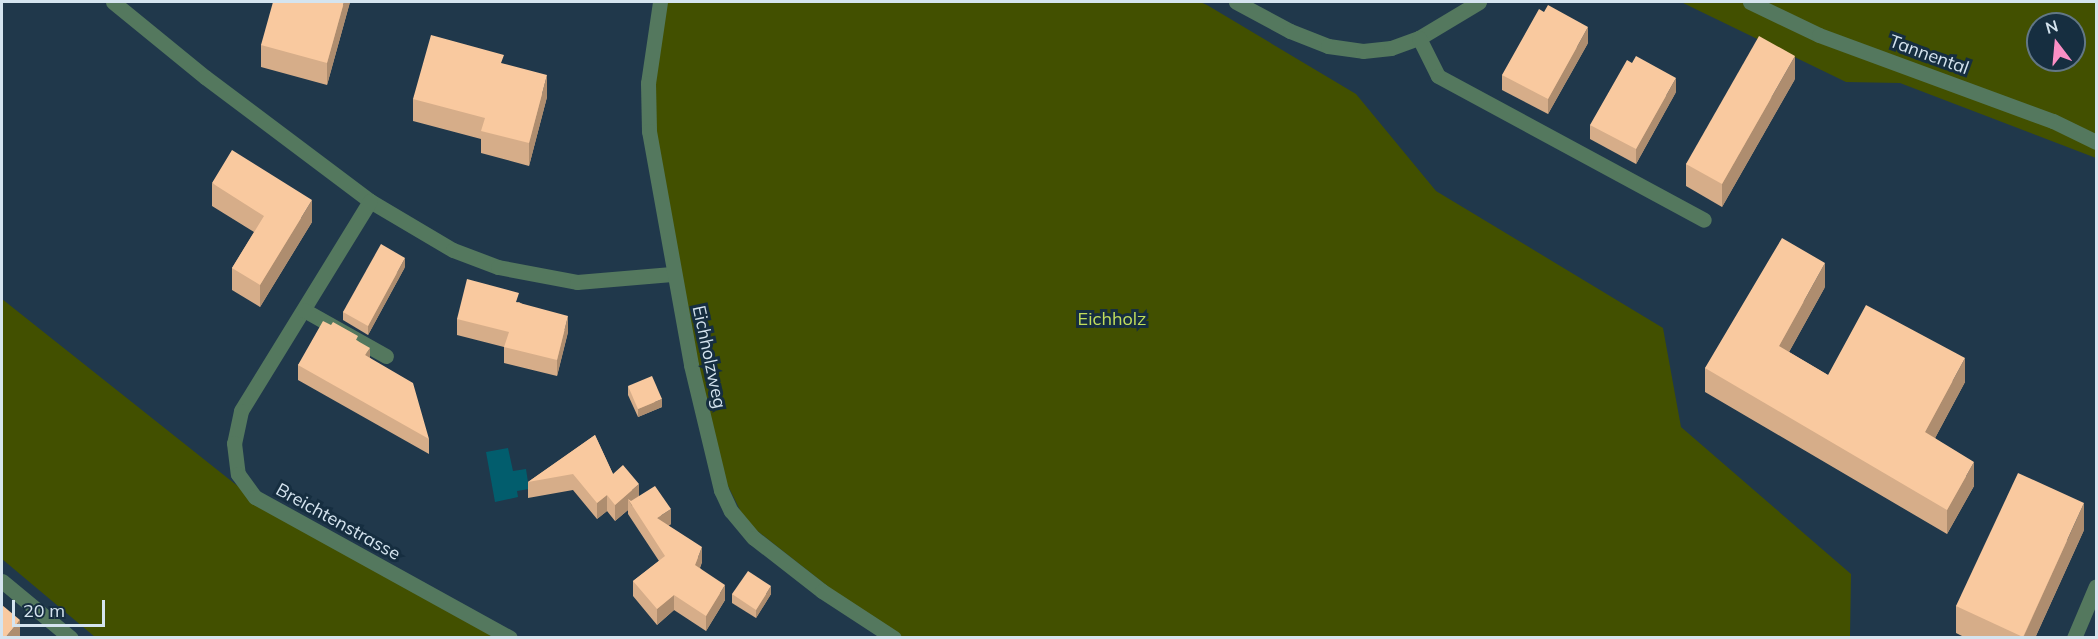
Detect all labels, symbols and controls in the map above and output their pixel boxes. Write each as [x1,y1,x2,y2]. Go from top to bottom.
north arrow [2026,12,2086,72]
text: N [2043,15,2060,38]
street label: Tannental [1886,31,1972,79]
street label: Eichholzweg [688,303,730,411]
park label: Eichholz [1078,308,1146,330]
street label: Breichtenstrasse [272,479,404,565]
scale bar [15,588,108,626]
text: 20 m [23,599,65,622]

